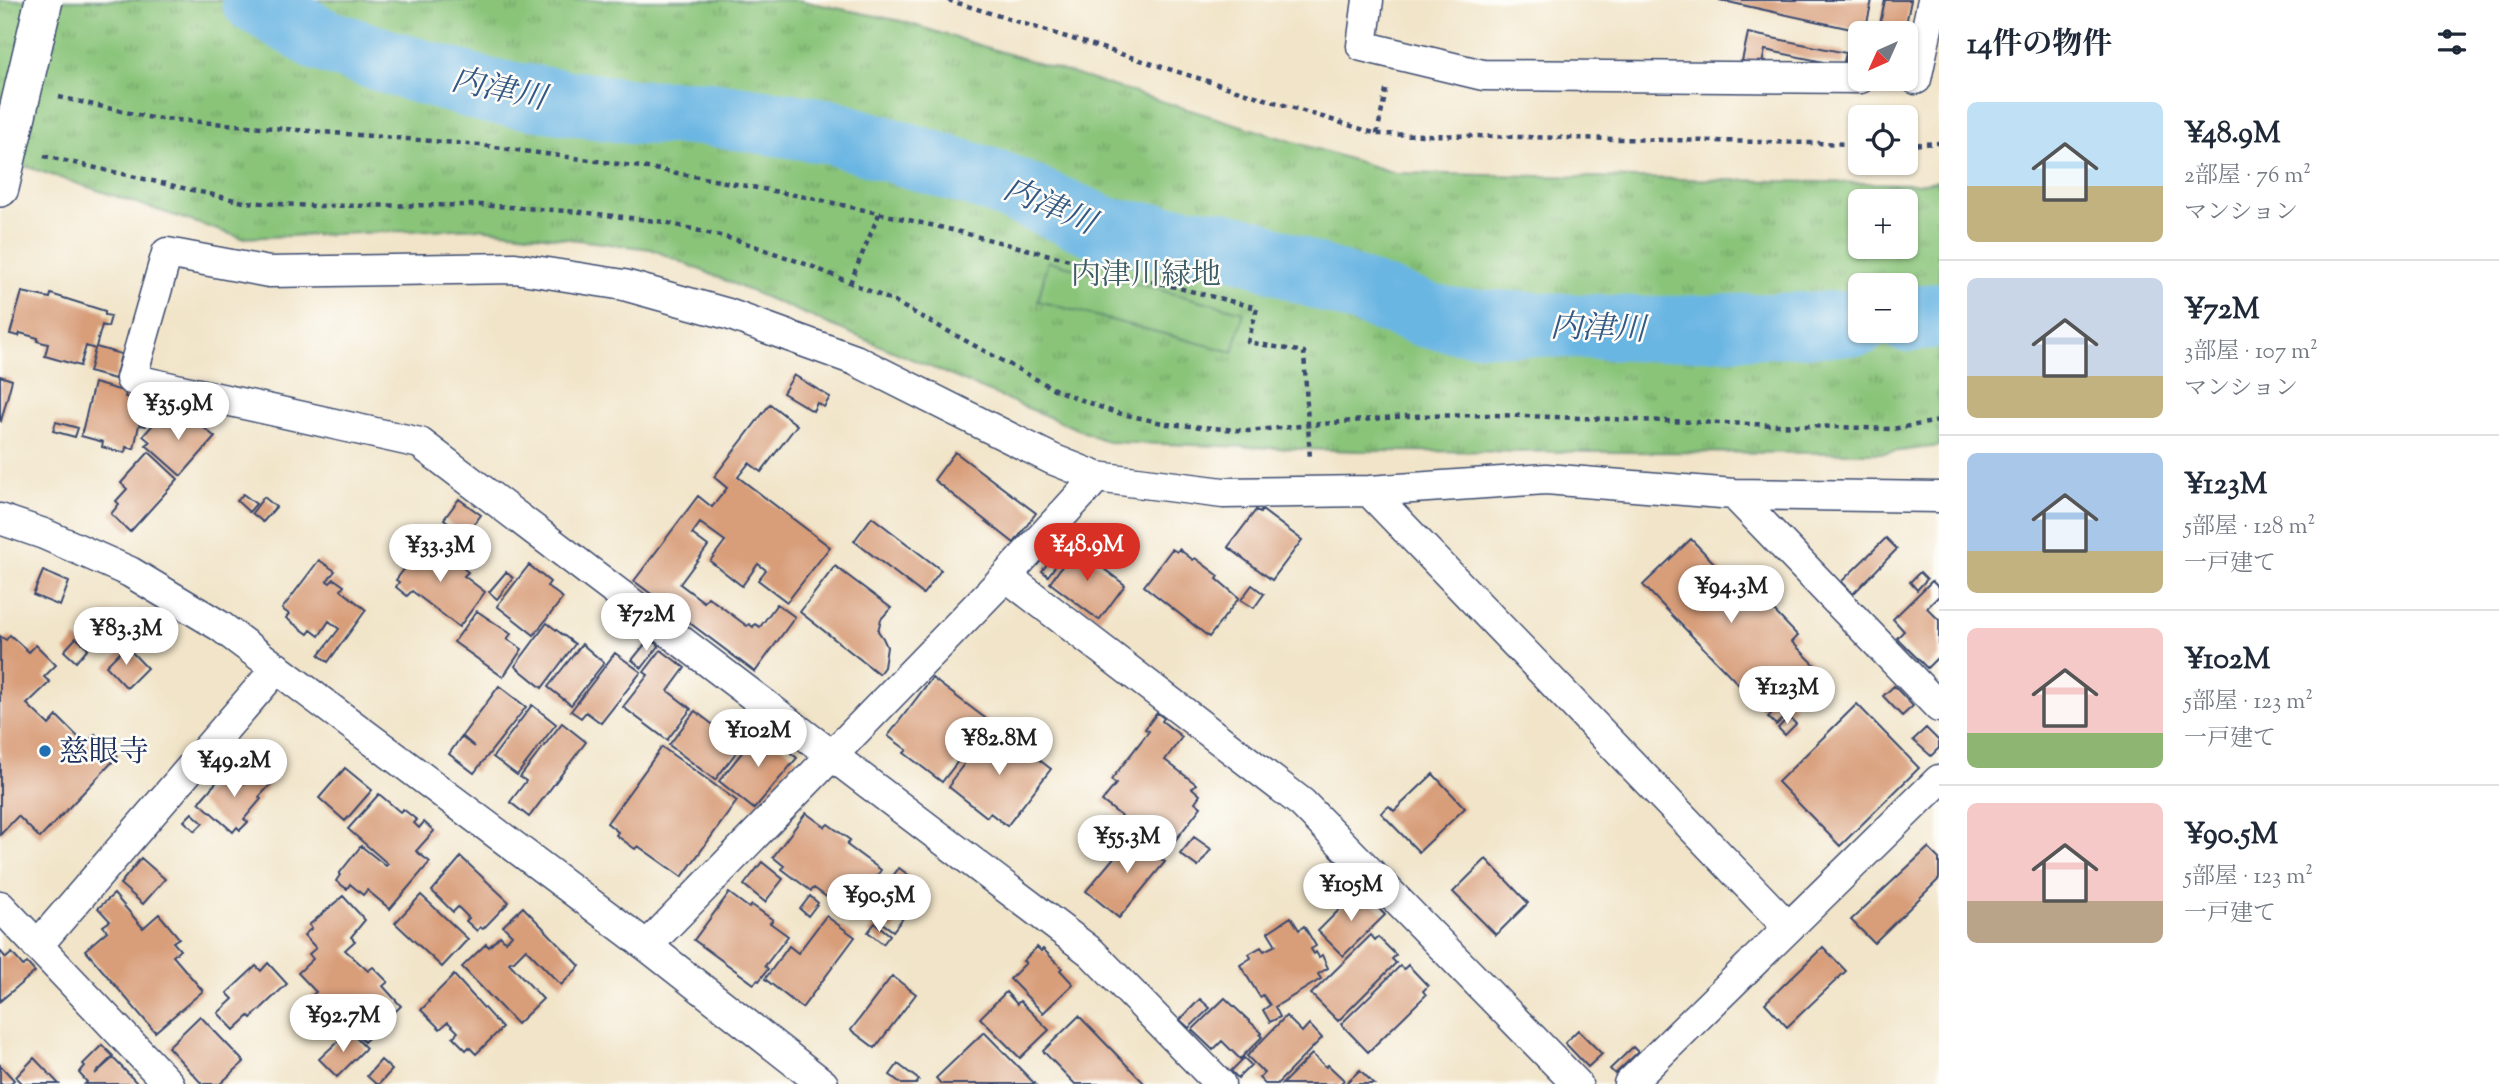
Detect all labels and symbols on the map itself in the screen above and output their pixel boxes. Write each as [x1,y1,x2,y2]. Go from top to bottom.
north arrow [1848,21,1918,91]
water label: 内津川 [447,58,553,124]
water label: 内津川 [996,168,1105,249]
park label: 内津川緑地 [1071,255,1221,298]
water label: 内津川 [1549,305,1650,355]
pin: ¥35.9M [121,382,235,442]
pin: ¥33.3M [383,524,497,584]
pin: ¥48.9M [1030,524,1144,583]
pin: ¥94.3M [1674,566,1788,625]
pin: ¥72M [605,594,687,653]
pin: ¥83.3M [69,608,183,667]
pin: ¥123M [1738,666,1836,726]
pin: ¥102M [709,710,807,769]
pin: ¥82.8M [942,718,1056,777]
place label: 慈眼寺 [59,732,149,775]
pin: ¥49.2M [177,740,291,799]
marker: 慈眼寺 [37,743,53,759]
pin: ¥55.3M [1070,816,1184,875]
pin: ¥105M [1302,864,1400,923]
pin: ¥90.5M [822,874,936,934]
pin: ¥92.7M [286,995,400,1054]

